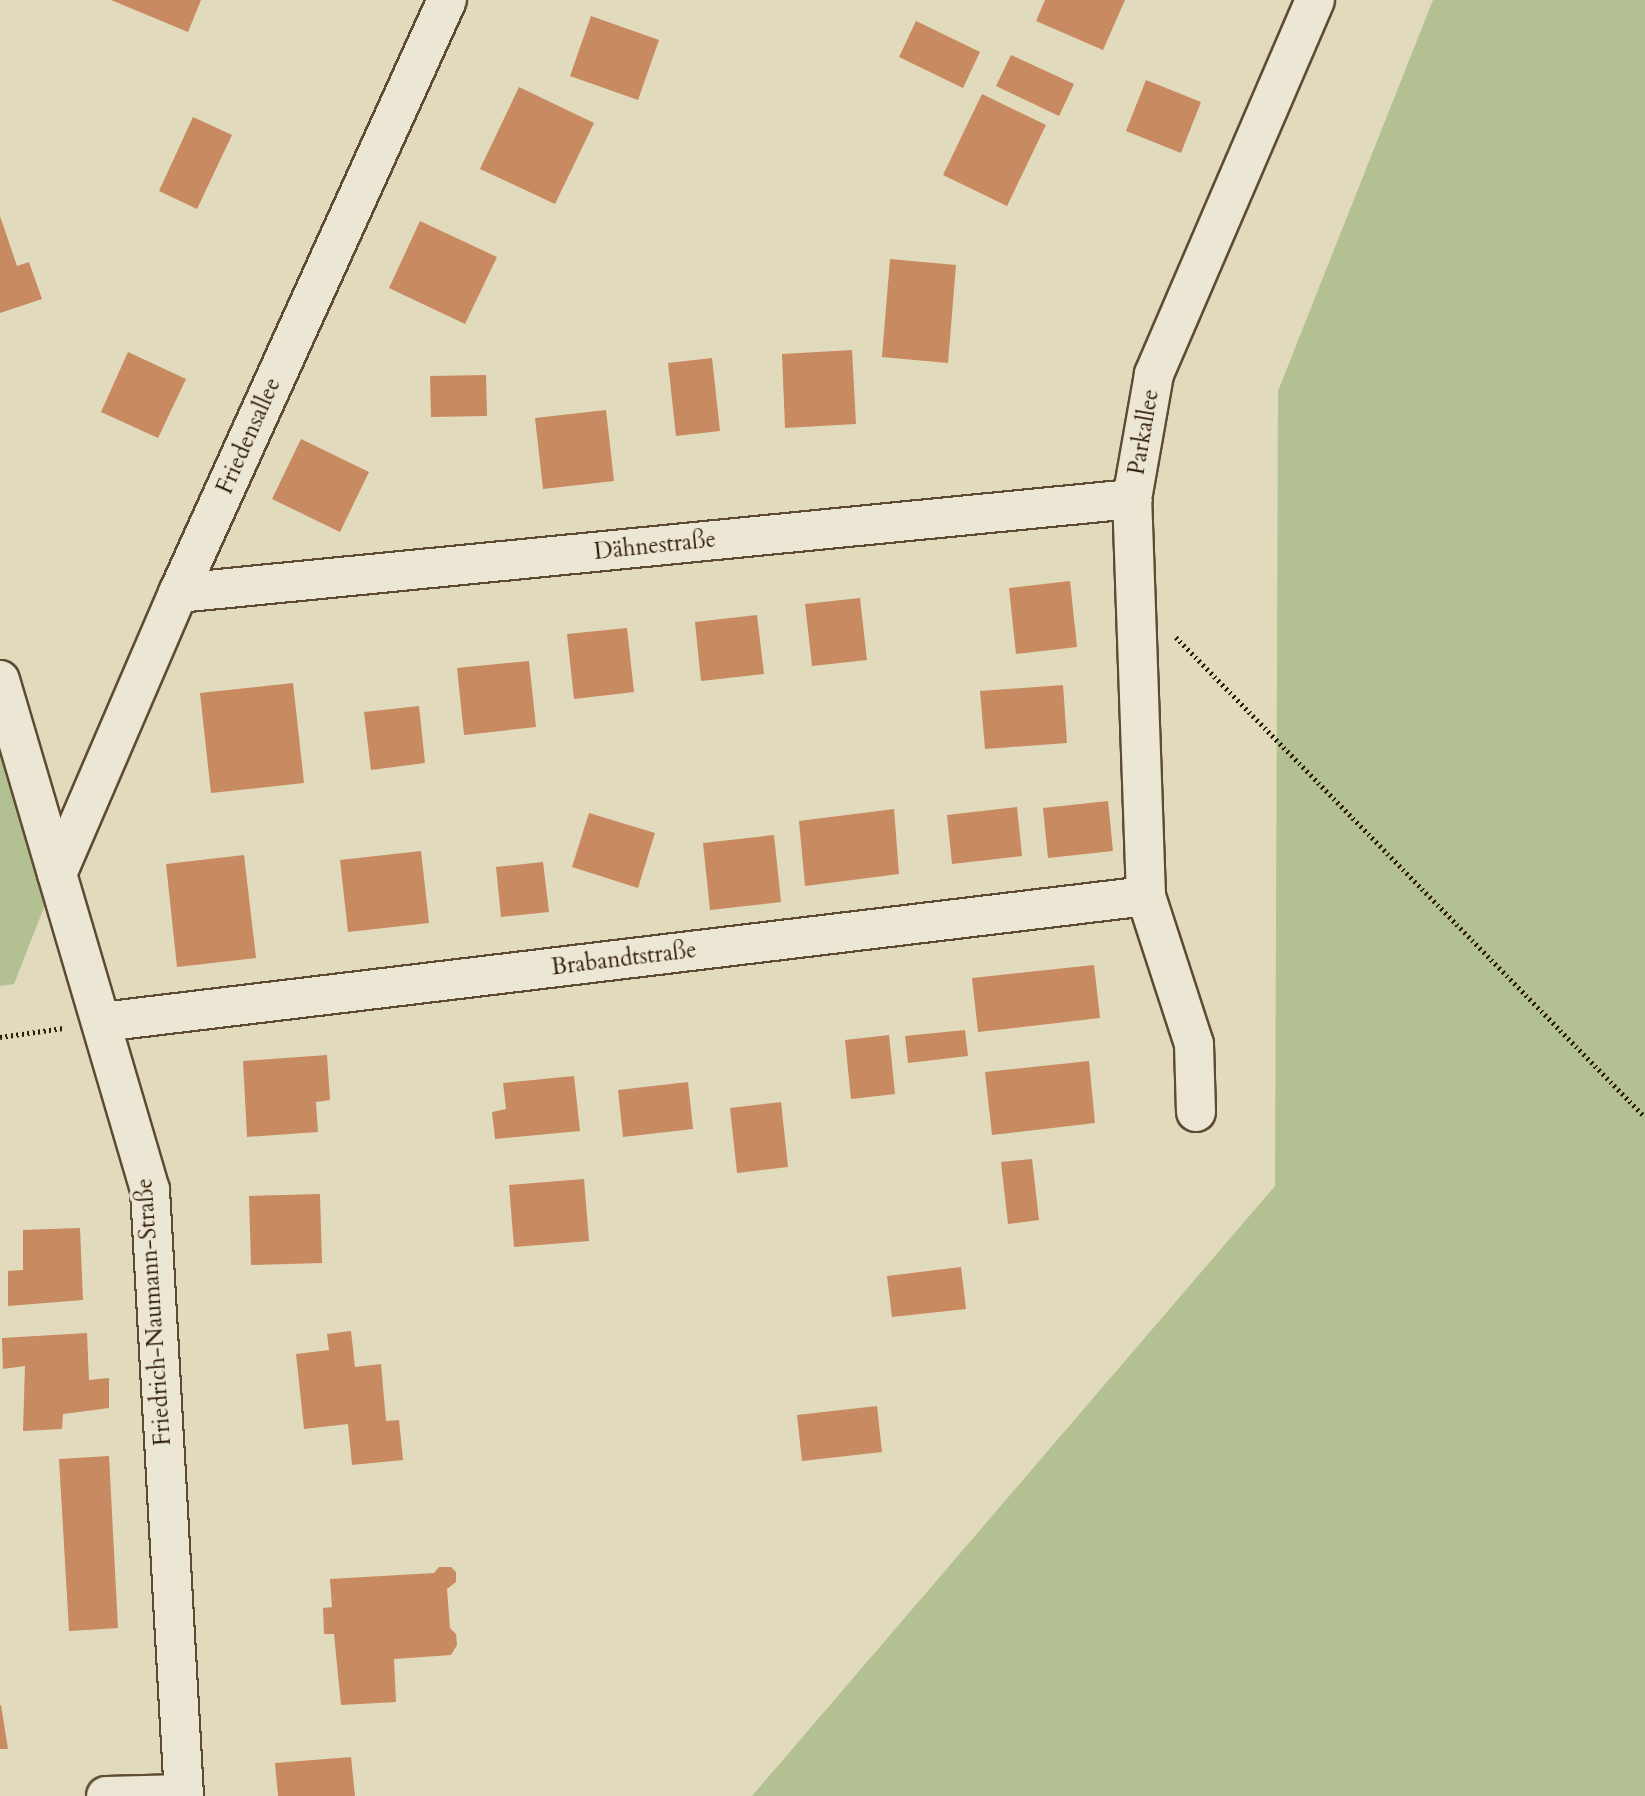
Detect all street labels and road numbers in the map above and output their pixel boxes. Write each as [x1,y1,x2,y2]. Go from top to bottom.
street label: Friedensallee [211,374,287,498]
street label: Parkallee [1123,387,1165,477]
street label: Dähnestraße [593,526,717,566]
street label: Brabandtstraße [550,936,698,982]
street label: Friedrich-Naumann-Straße [131,1177,177,1447]

